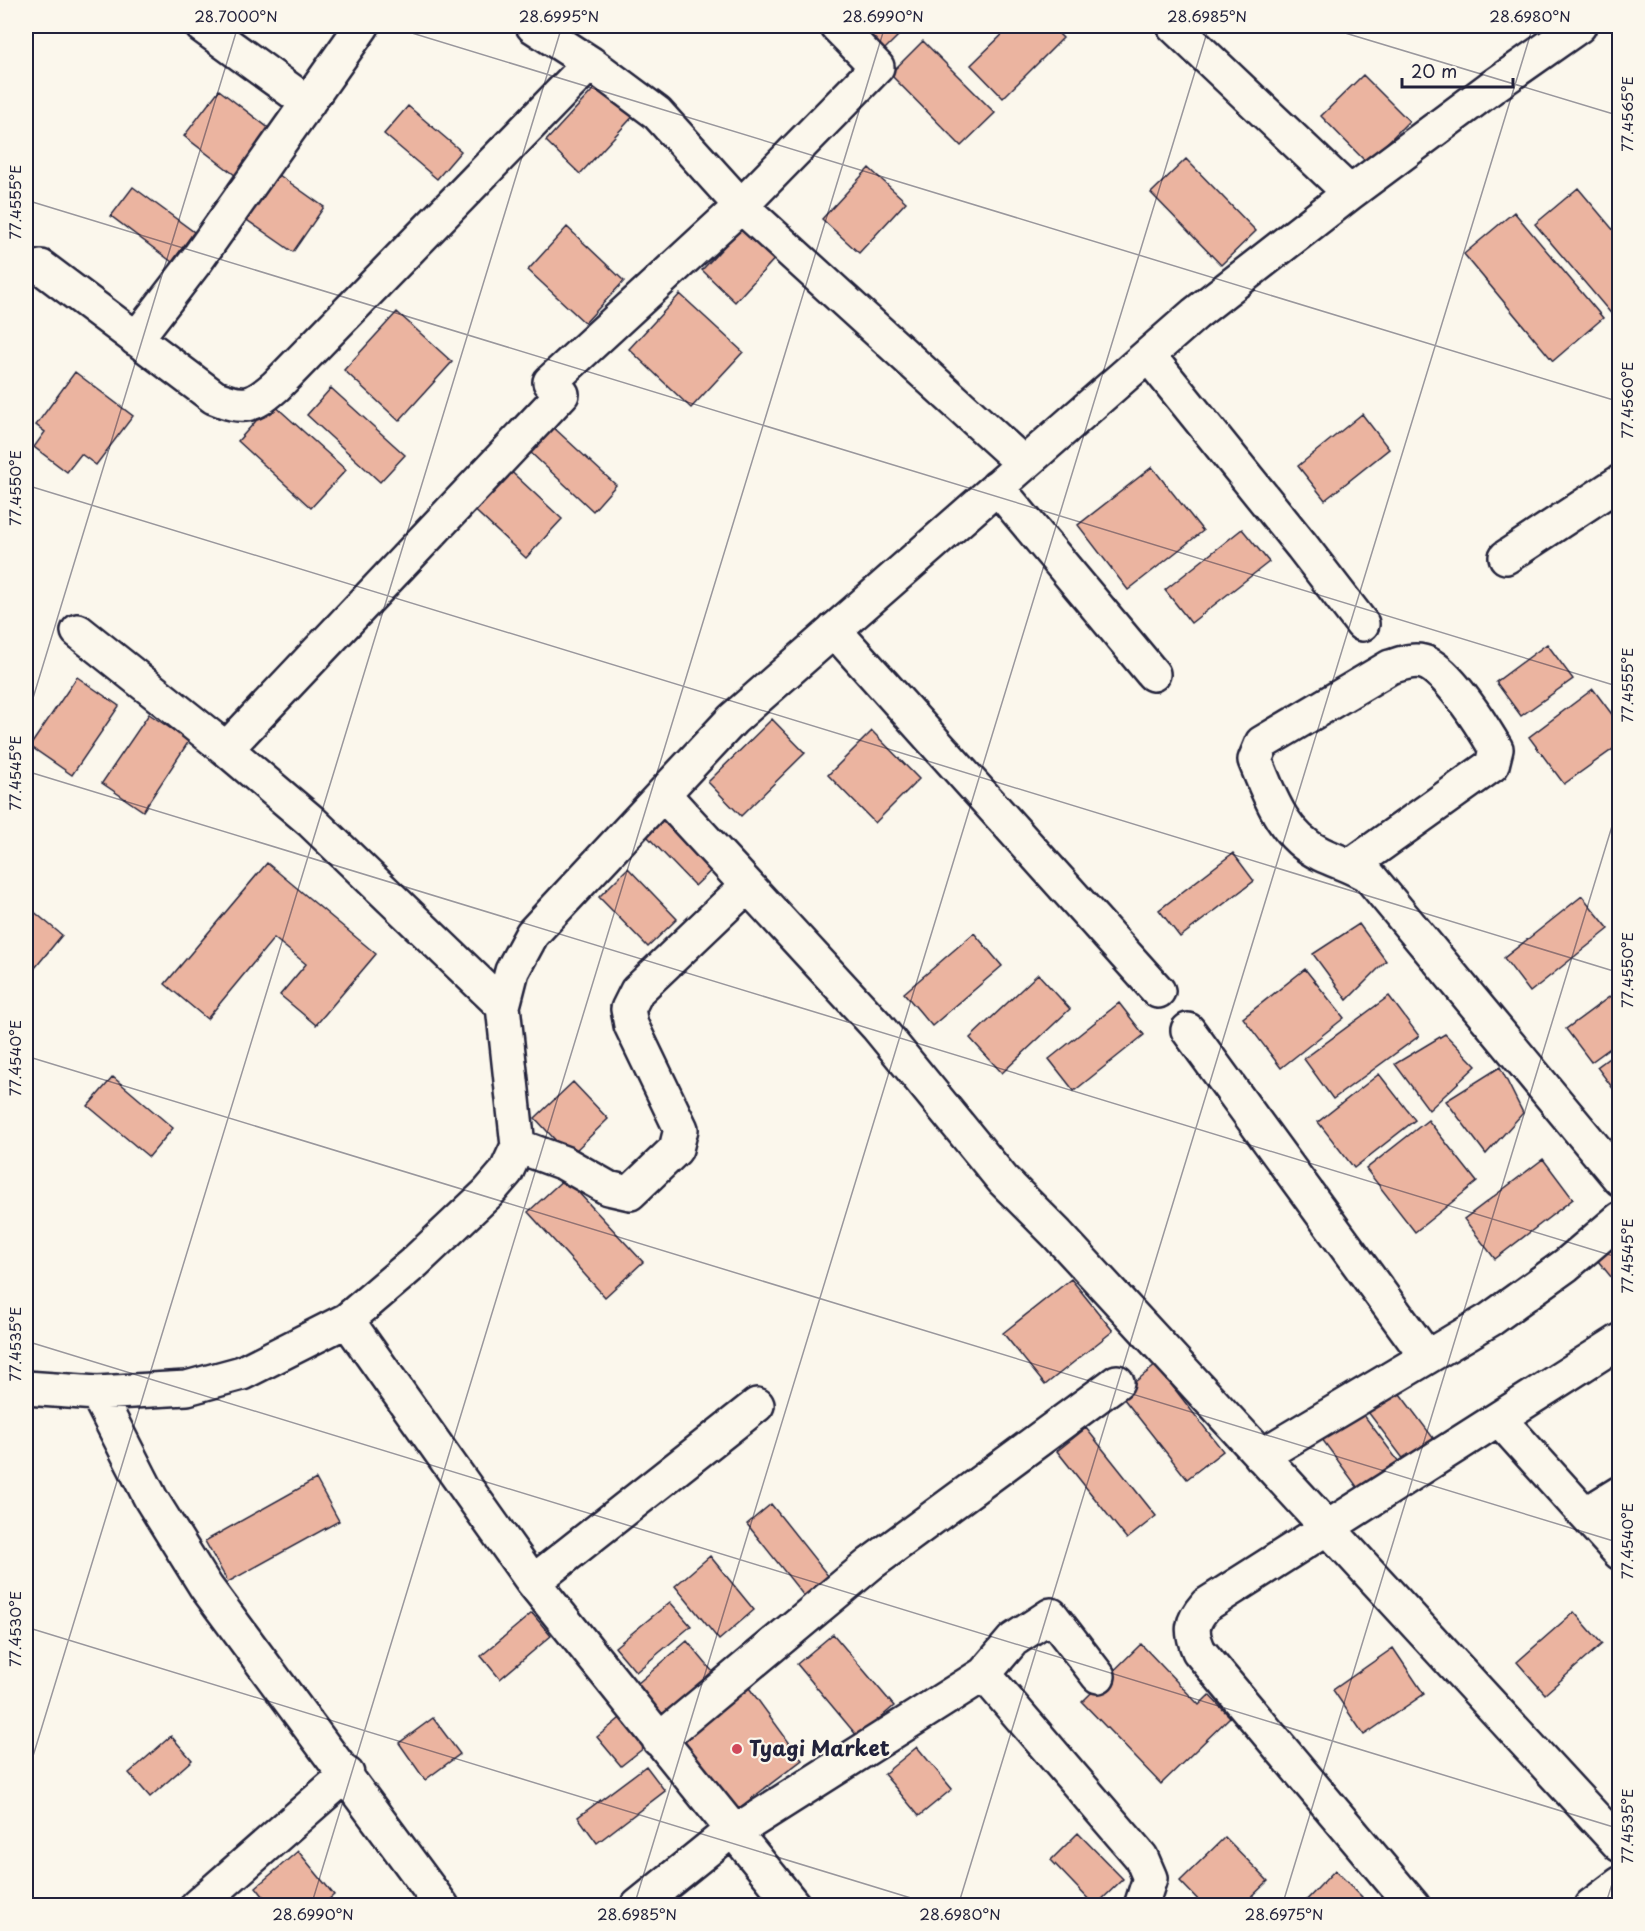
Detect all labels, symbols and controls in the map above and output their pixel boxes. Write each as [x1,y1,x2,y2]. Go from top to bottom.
text: 28.7000°N [194,4,278,27]
text: 28.6995°N [519,4,599,27]
text: 28.6990°N [842,4,924,27]
text: 28.6985°N [1167,4,1247,27]
text: 28.6980°N [1489,4,1571,27]
scale bar [1402,51,1513,89]
text: 20 m [1411,57,1457,84]
text: 77.4565°E [1615,76,1638,152]
text: 77.4555°E [3,165,26,239]
text: 77.4560°E [1615,362,1638,438]
text: 77.4550°E [3,450,26,526]
text: 77.4555°E [1615,648,1638,722]
text: 77.4545°E [3,735,26,811]
text: 77.4550°E [1615,932,1638,1008]
text: 77.4540°E [3,1020,26,1096]
text: 77.4545°E [1615,1218,1638,1294]
text: 77.4535°E [3,1307,26,1381]
text: 77.4540°E [1615,1503,1638,1579]
text: 77.4530°E [3,1591,26,1667]
place label: Tyagi Market [749,1731,890,1763]
marker: Tyagi Market [730,1742,744,1756]
text: 77.4535°E [1615,1789,1638,1863]
text: 28.6990°N [272,1902,354,1925]
text: 28.6985°N [597,1902,677,1925]
text: 28.6980°N [919,1902,1001,1925]
text: 28.6975°N [1245,1902,1323,1925]

